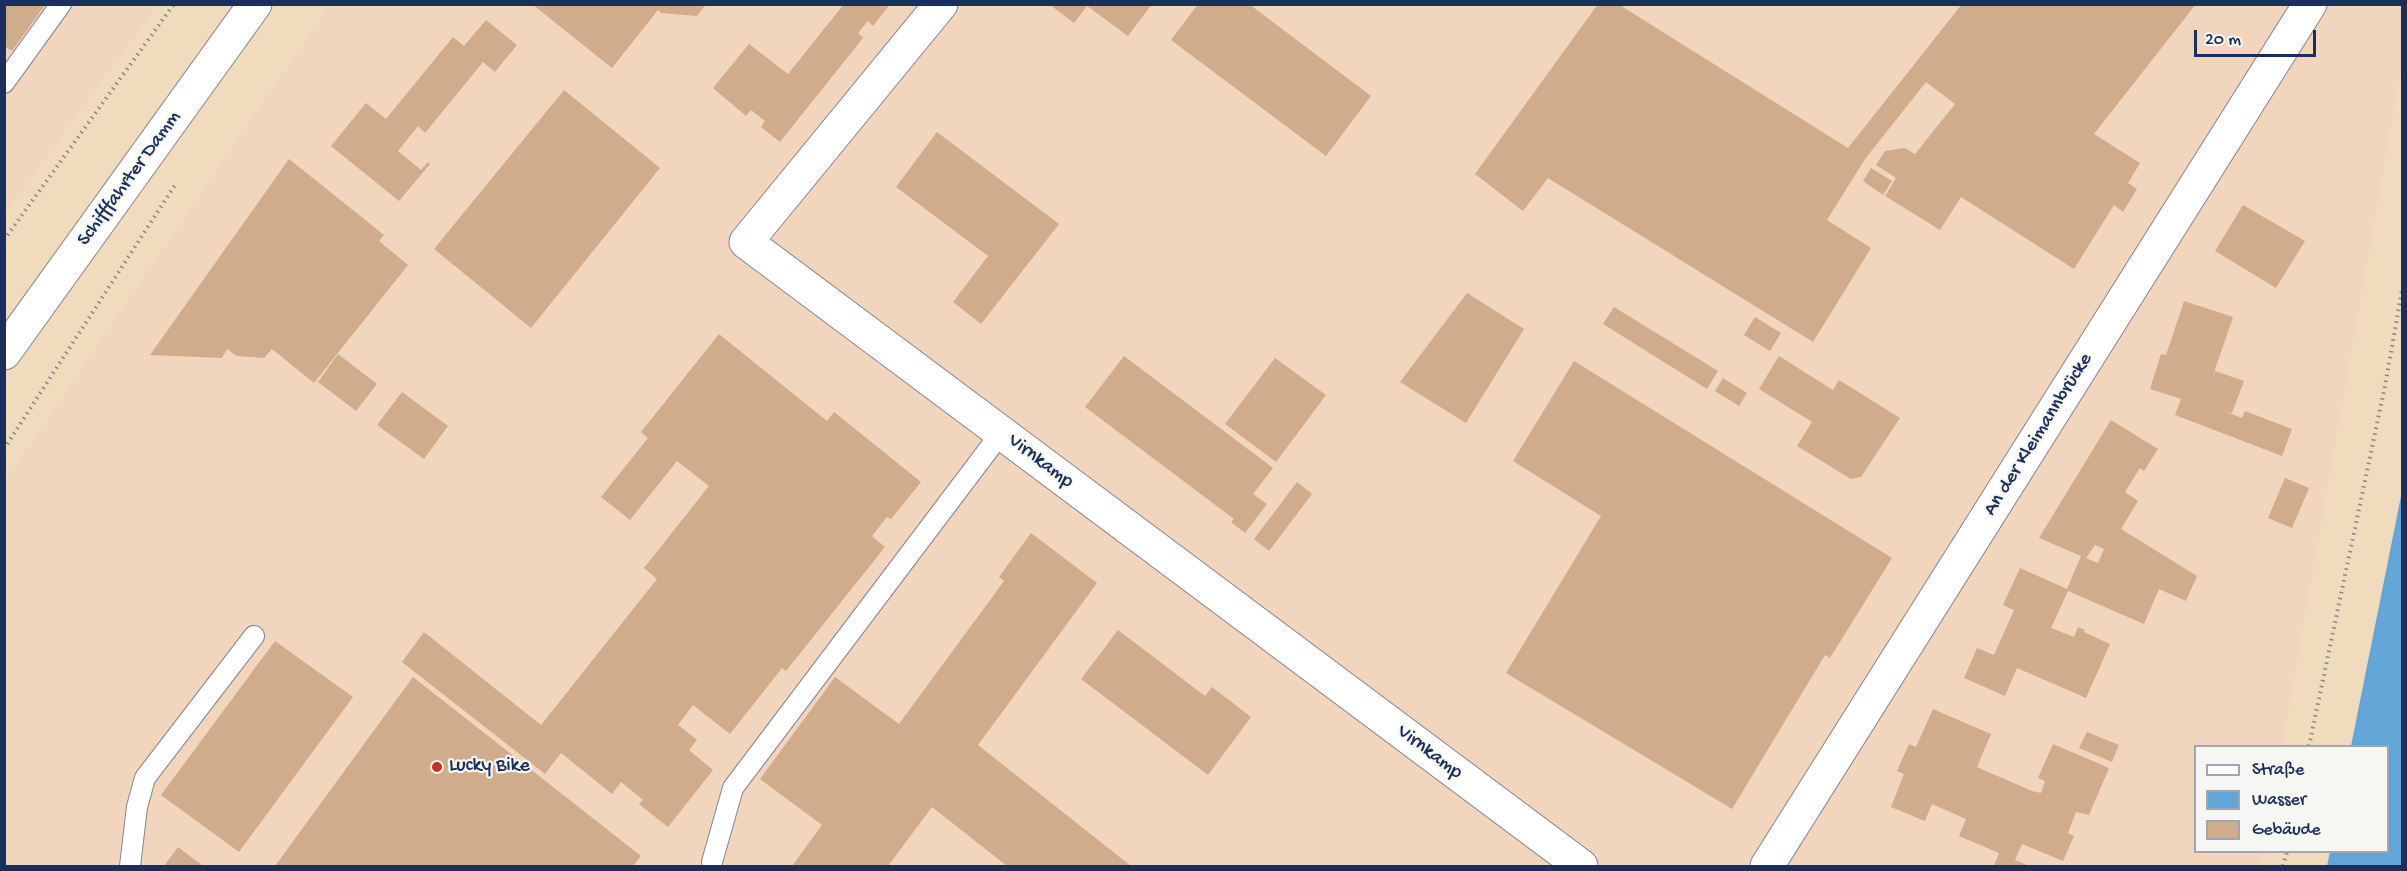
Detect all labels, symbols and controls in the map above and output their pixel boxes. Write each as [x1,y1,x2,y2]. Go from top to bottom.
scale bar [2197,18,2318,56]
text: 20 m [2205,30,2241,51]
street label: Schifffahrter Damm [73,107,187,251]
street label: An der Kleimannbrücke [1979,349,2099,521]
street label: Virnkamp [1002,430,1078,494]
street label: Virnkamp [1391,721,1467,785]
legend [2194,745,2389,853]
place label: Lucky Bike [449,755,530,779]
marker: Lucky Bike [430,760,444,774]
text: Straße [2252,760,2304,781]
text: Wasser [2252,790,2306,811]
text: Gebäude [2252,820,2320,841]

